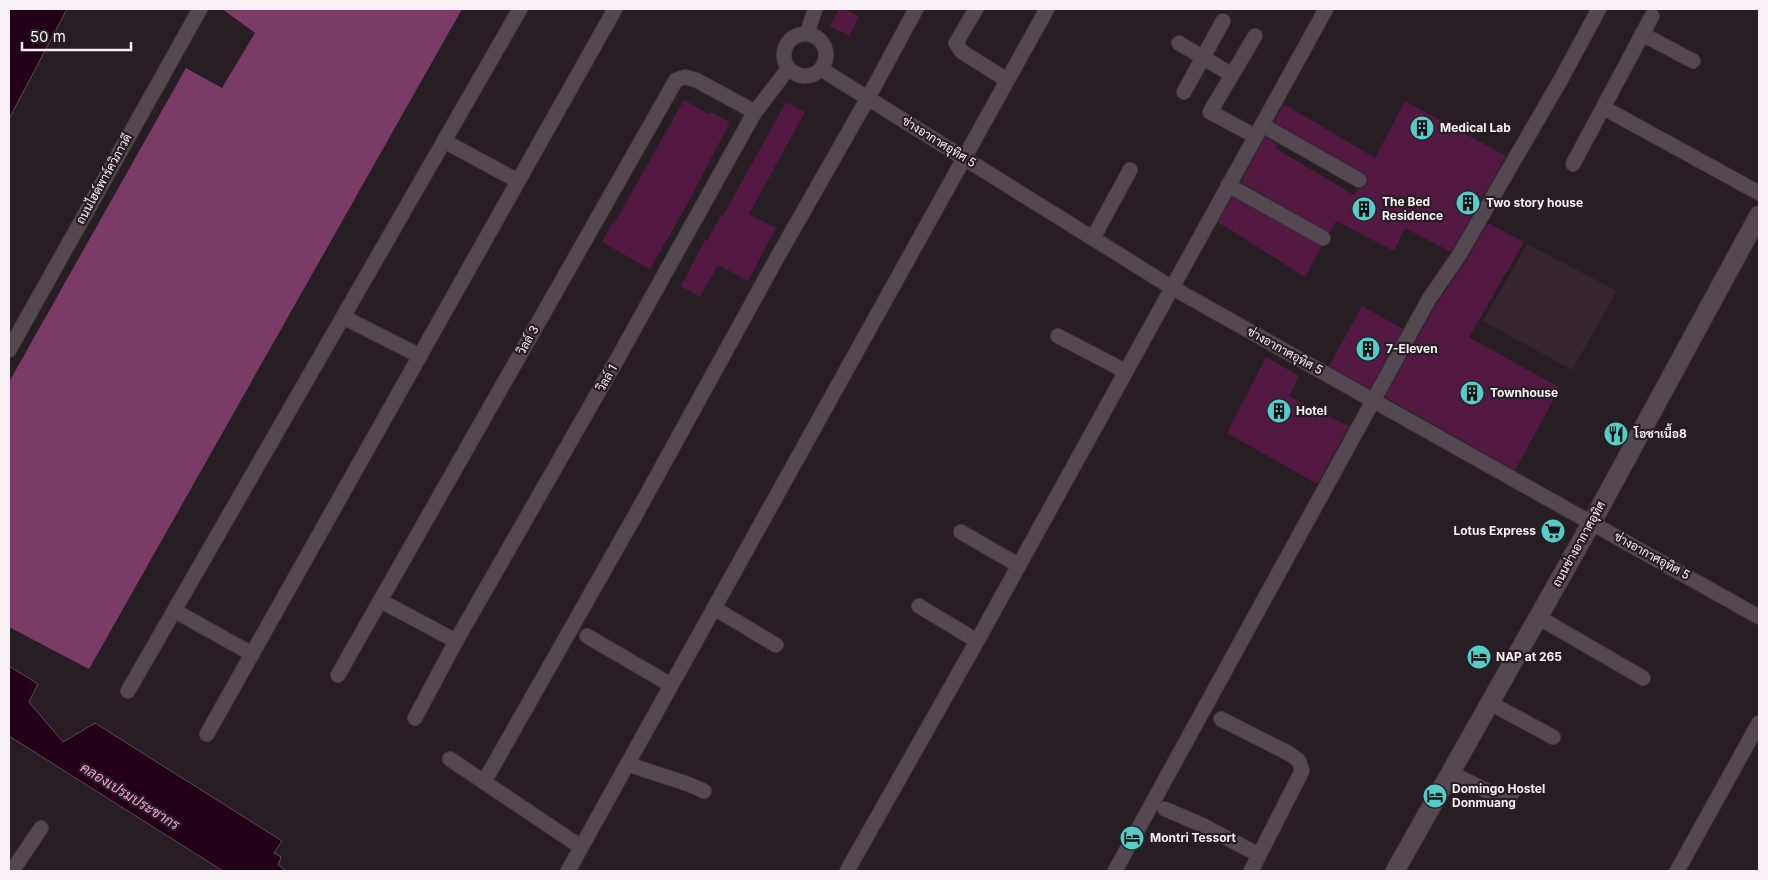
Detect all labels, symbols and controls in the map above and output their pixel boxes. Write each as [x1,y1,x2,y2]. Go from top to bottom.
scale bar [22,20,131,52]
text: 50 m [30,27,66,46]
street label: ช่างอากาศอุทิศ 5 [899,113,979,172]
building icon: Medical Lab [1409,115,1435,141]
place label: Medical Lab [1440,120,1511,135]
street label: ถนนไฮด์พาร์ควิภาวดี [73,131,135,227]
building icon: Two story house [1455,190,1481,216]
place label: The Bed Residence [1382,194,1443,223]
place label: Two story house [1486,195,1583,210]
building icon: The Bed Residence [1351,196,1377,222]
street label: วิลล์ 3 [513,323,542,358]
street label: ช่างอากาศอุทิศ 5 [1244,324,1326,379]
building icon: 7-Eleven [1355,336,1381,362]
place label: 7-Eleven [1386,341,1438,356]
street label: วิลล์ 1 [593,362,620,395]
building icon: Townhouse [1459,380,1485,406]
place label: Townhouse [1490,385,1558,400]
building icon: Hotel [1266,398,1292,424]
place label: Hotel [1296,403,1327,418]
restaurant icon: โอชาเนื้อ8 [1603,421,1629,447]
place label: โอชาเนื้อ8 [1633,423,1687,441]
street label: ถนนช่างอากาศอุทิศ [1549,498,1610,590]
supermarket icon: Lotus Express [1540,518,1566,544]
place label: Lotus Express [1453,523,1536,538]
street label: ช่างอากาศอุทิศ 5 [1611,529,1693,584]
hotel icon: NAP at 265 [1466,644,1492,670]
place label: NAP at 265 [1496,649,1562,664]
water label: คลองเปรมประชากร [78,758,184,834]
place label: Domingo Hostel Donmuang [1452,781,1545,810]
hotel icon: Domingo Hostel Donmuang [1422,783,1448,809]
hotel icon: Montri Tessort [1119,825,1145,851]
place label: Montri Tessort [1150,830,1237,845]

